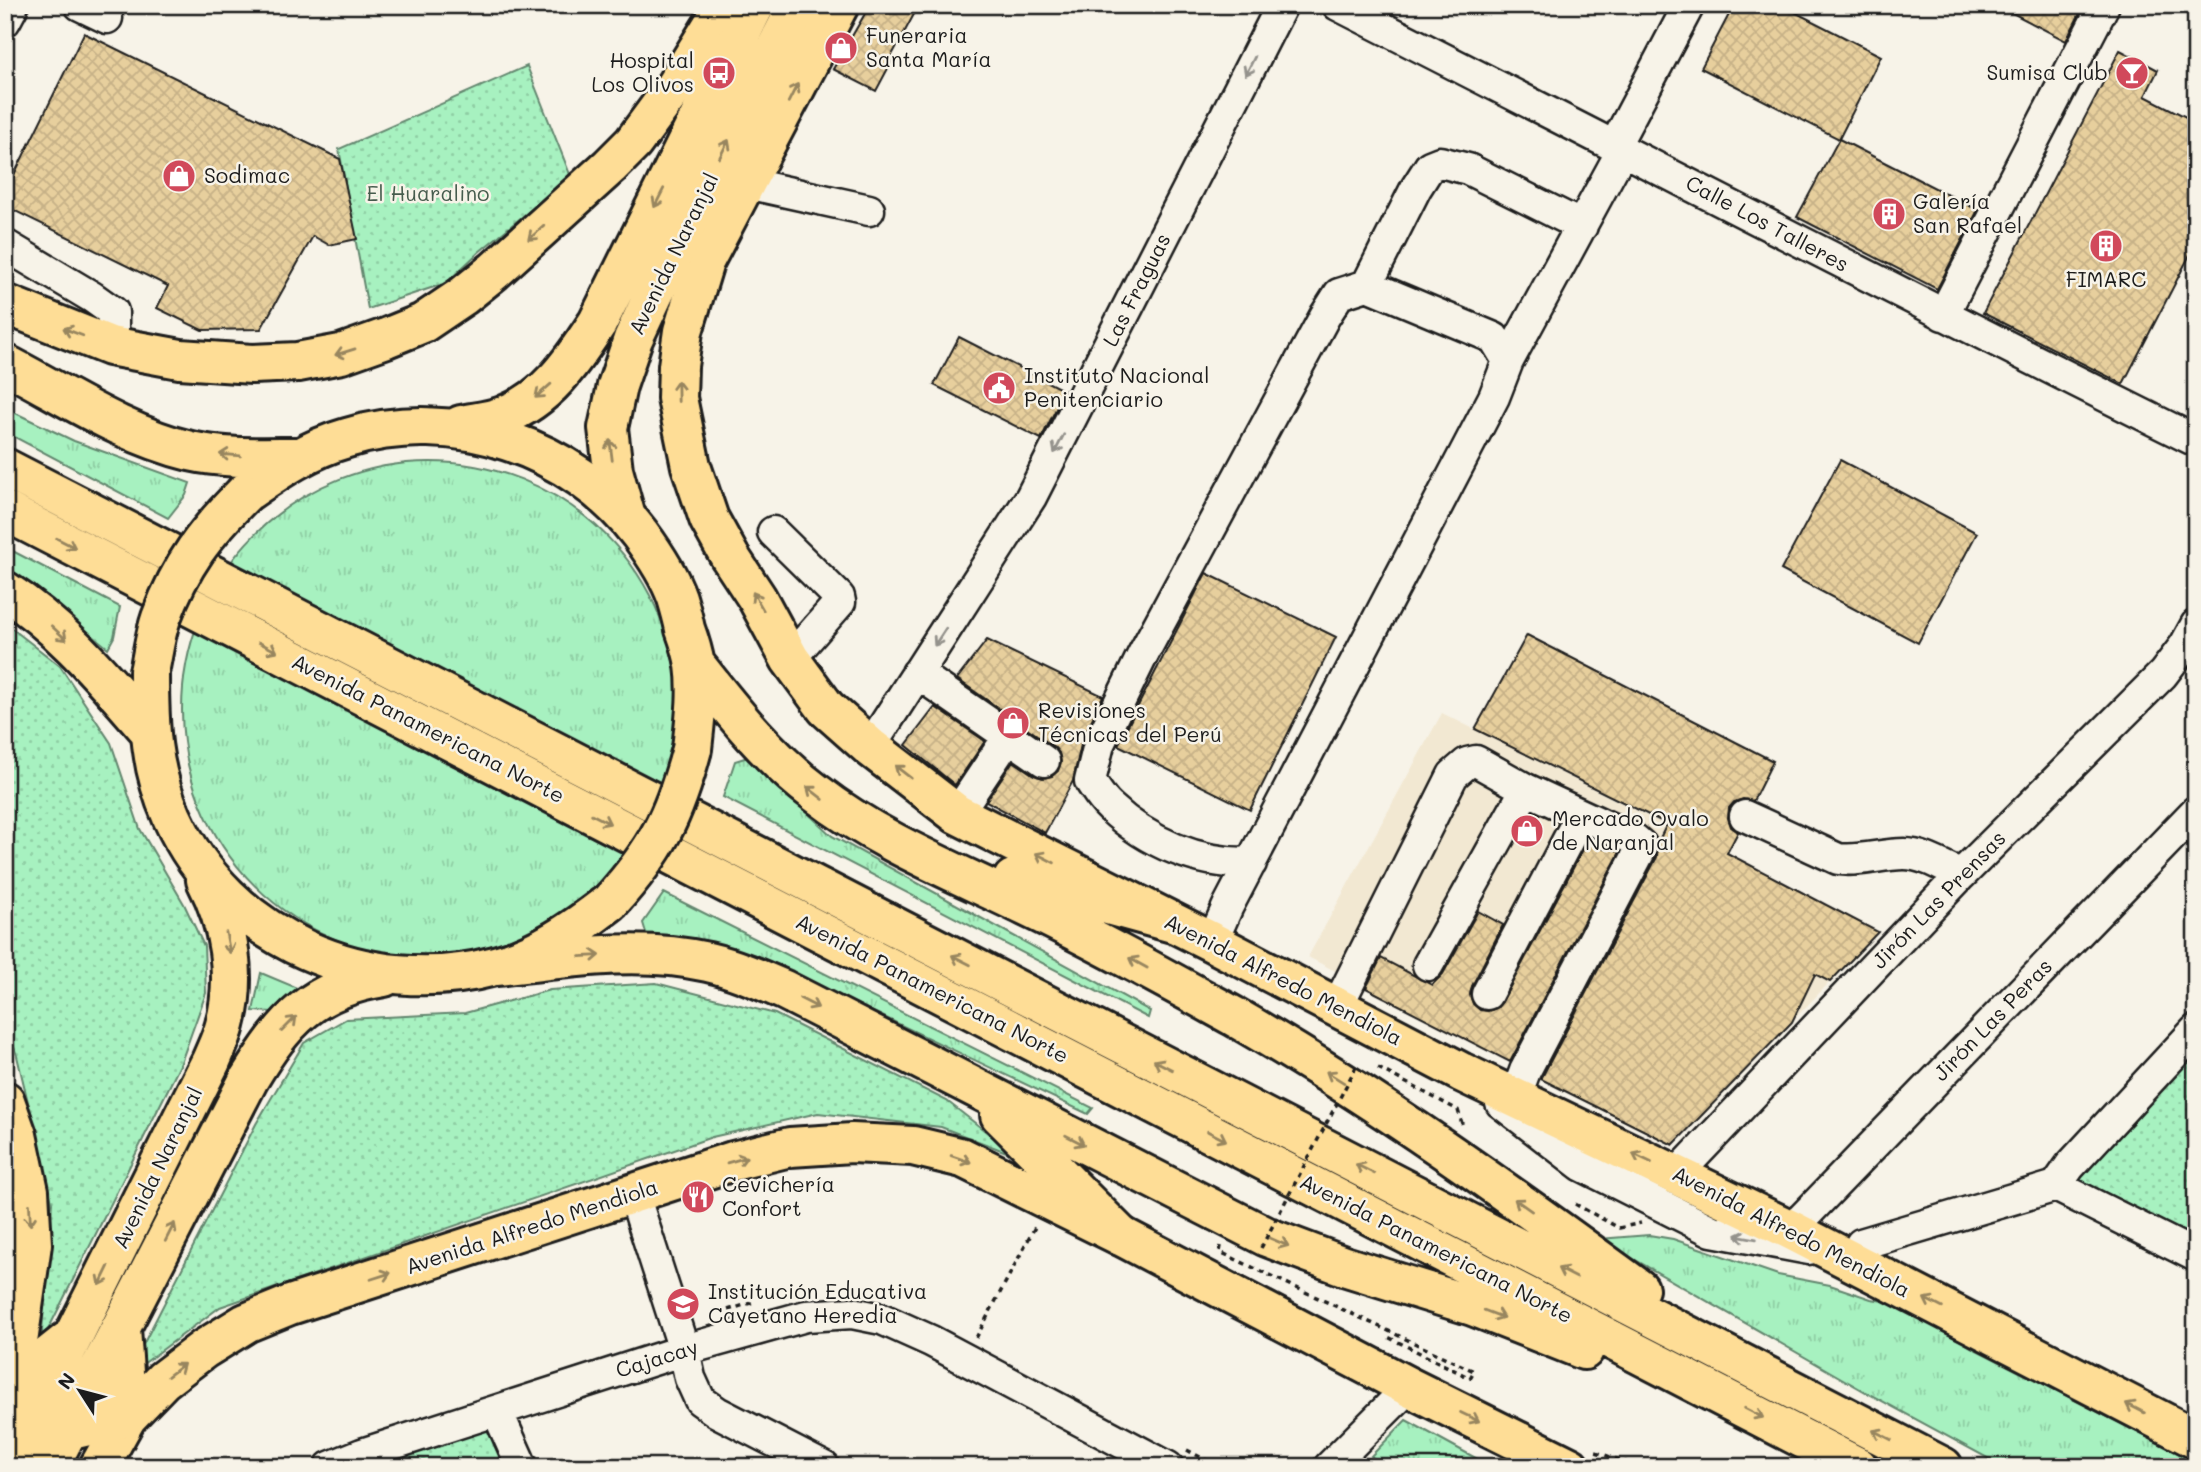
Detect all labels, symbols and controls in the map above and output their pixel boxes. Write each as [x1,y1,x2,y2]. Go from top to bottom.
place label: Funeraria Santa María [866,21,992,72]
shop icon: Funeraria Santa María [822,29,860,67]
place label: Hospital Los Olivos [591,46,694,97]
bus stop icon: Hospital Los Olivos [700,54,738,92]
bar icon: Sumisa Club [2113,54,2151,92]
one-way arrow [1243,55,1257,76]
place label: Sumisa Club [1986,58,2108,85]
one-way arrow [786,83,800,104]
one-way arrow [718,140,732,160]
shop icon: Sodimac [160,157,198,195]
place label: Sodimac [204,161,290,188]
street label: Avenida Naranjal [622,168,724,339]
street label: Calle Los Talleres [1682,168,1854,277]
park label: El Huaralino [367,179,489,206]
one-way arrow [651,187,665,208]
place label: Galería San Rafael [1913,187,2022,238]
building icon: Galería San Rafael [1870,195,1908,233]
one-way arrow [527,225,545,241]
building icon: FIMARC [2087,227,2125,265]
street label: Las Fraguas [1096,228,1176,350]
place label: FIMARC [2066,265,2146,292]
one-way arrow [63,325,85,338]
one-way arrow [334,346,356,359]
place label: Instituto Nacional Penitenciario [1024,361,1210,412]
public building icon: Instituto Nacional Penitenciario [980,369,1018,407]
one-way arrow [671,380,685,403]
one-way arrow [534,383,552,399]
one-way arrow [1051,433,1065,454]
one-way arrow [604,439,617,462]
one-way arrow [219,448,242,461]
one-way arrow [55,536,76,550]
one-way arrow [751,591,764,612]
one-way arrow [50,625,68,641]
one-way arrow [932,627,947,646]
one-way arrow [257,641,278,654]
street label: Avenida Panamericana Norte [288,647,570,808]
place label: Revisiones Técnicas del Perú [1038,696,1222,747]
shop icon: Revisiones Técnicas del Perú [994,704,1032,742]
one-way arrow [895,765,913,780]
one-way arrow [807,785,825,800]
place label: Mercado Ovalo de Naranjal [1552,804,1709,855]
one-way arrow [590,812,611,826]
shop icon: Mercado Ovalo de Naranjal [1508,812,1546,850]
street label: Jirón Las Prensas [1865,824,2011,974]
one-way arrow [1035,851,1056,865]
street label: Avenida Panamericana Norte [792,907,1074,1068]
street label: Avenida Alfredo Mendiola [1160,907,1407,1051]
one-way arrow [222,931,235,953]
one-way arrow [578,950,601,963]
street label: Jirón Las Peras [1927,952,2057,1086]
one-way arrow [951,953,971,967]
one-way arrow [1128,956,1149,969]
one-way arrow [798,996,819,1010]
one-way arrow [280,1016,297,1033]
one-way arrow [1153,1057,1174,1071]
one-way arrow [1325,1070,1345,1084]
street label: Avenida Naranjal [106,1082,208,1253]
one-way arrow [1206,1130,1227,1143]
one-way arrow [1064,1134,1085,1147]
one-way arrow [1632,1150,1653,1164]
one-way arrow [726,1153,748,1166]
one-way arrow [950,1154,972,1166]
street label: Avenida Alfredo Mendiola [1668,1159,1915,1303]
one-way arrow [1355,1161,1376,1175]
street label: Avenida Panamericana Norte [1296,1167,1578,1328]
place label: Cevichería Confort [722,1170,835,1221]
street label: Avenida Alfredo Mendiola [402,1172,661,1279]
restaurant icon: Cevichería Confort [679,1178,717,1216]
one-way arrow [1514,1198,1533,1212]
one-way arrow [24,1203,37,1226]
one-way arrow [164,1222,178,1243]
one-way arrow [1735,1230,1758,1243]
one-way arrow [1267,1236,1289,1249]
one-way arrow [97,1265,111,1286]
one-way arrow [1557,1266,1578,1279]
one-way arrow [370,1269,392,1282]
place label: Institución Educativa Cayetano Heredia [708,1277,927,1328]
school or university icon: Institución Educativa Cayetano Heredia [664,1285,702,1323]
one-way arrow [1923,1296,1944,1310]
one-way arrow [1483,1309,1505,1322]
street label: Cajacay [612,1332,701,1383]
north arrow [46,1356,116,1426]
one-way arrow [167,1363,185,1378]
text: N [51,1368,80,1394]
one-way arrow [2125,1401,2146,1414]
one-way arrow [1743,1407,1764,1420]
one-way arrow [1459,1410,1480,1424]
one-way arrow [1872,1428,1893,1442]

